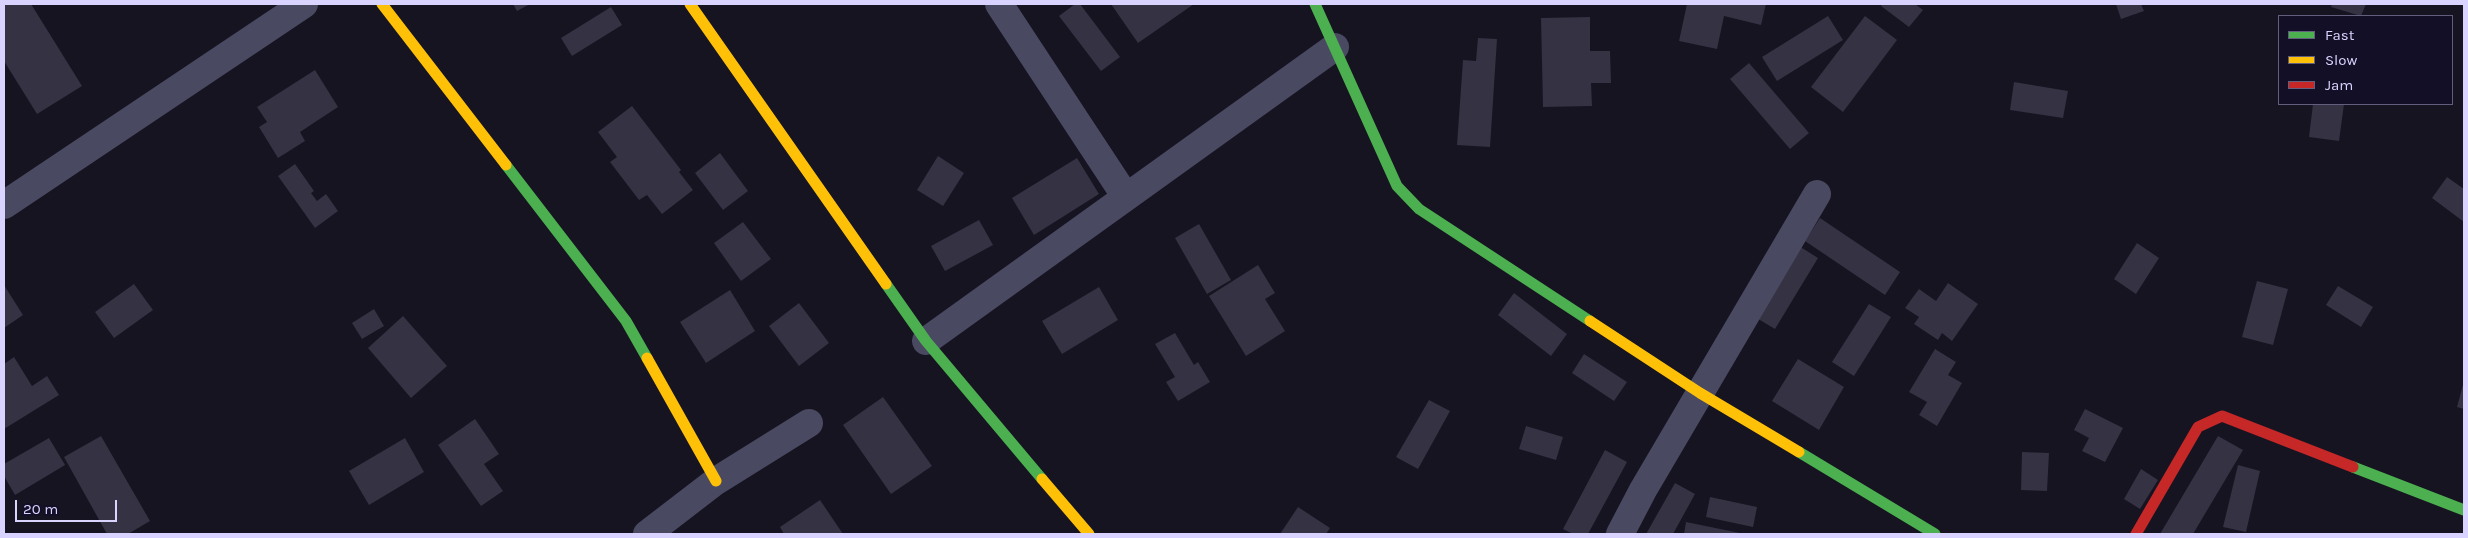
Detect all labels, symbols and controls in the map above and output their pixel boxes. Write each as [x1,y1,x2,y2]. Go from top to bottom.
legend [2278,15,2453,105]
text: Fast [2325,26,2354,44]
text: Slow [2325,51,2357,69]
text: Jam [2325,76,2353,94]
scale bar [18,490,120,522]
text: 20 m [23,500,58,518]

